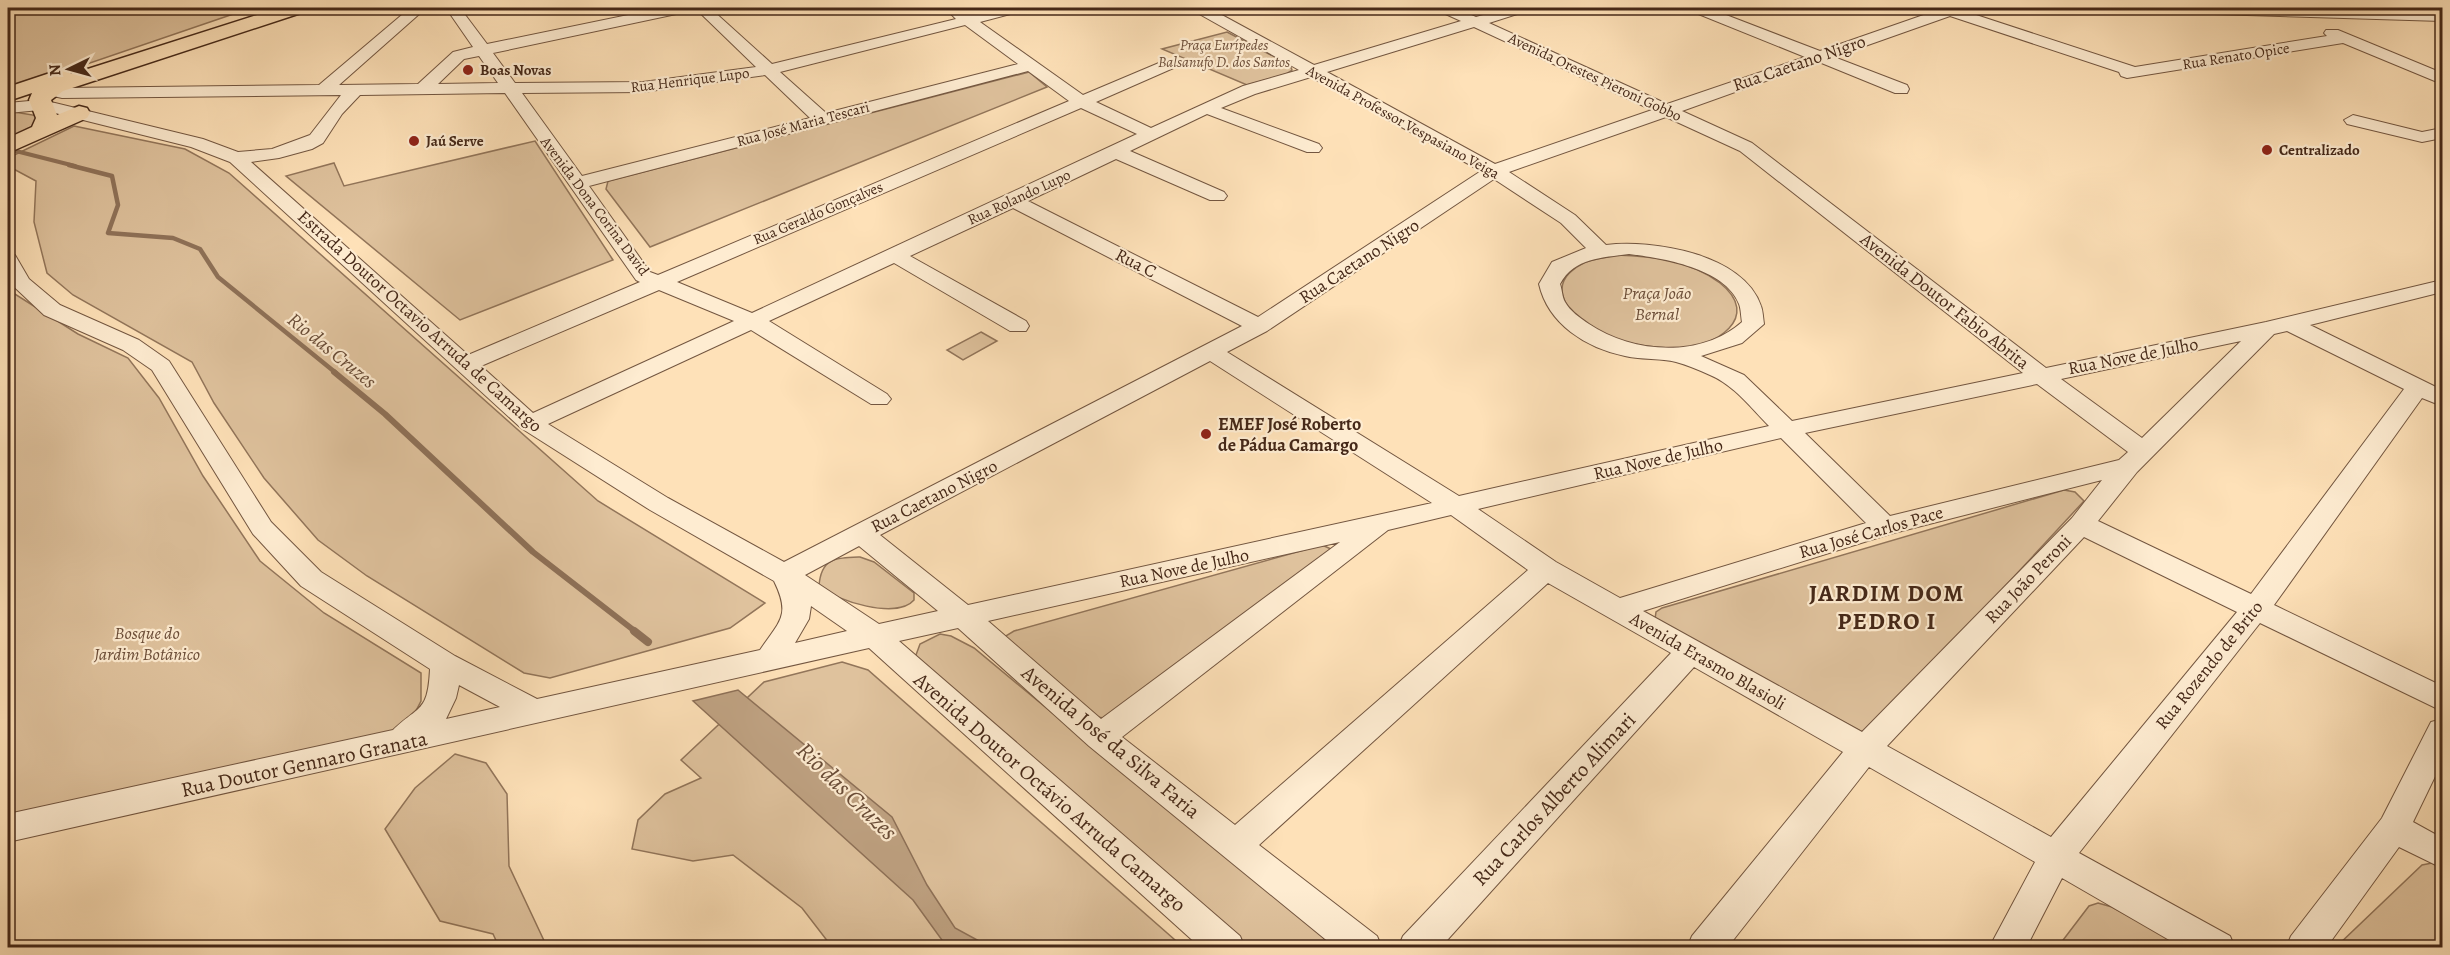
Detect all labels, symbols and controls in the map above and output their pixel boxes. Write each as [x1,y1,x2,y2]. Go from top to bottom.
street label: Avenida Orestes Pieroni Gobbo [1504,28,1685,126]
street label: Rua Caetano Nigro [1729,29,1869,97]
park label: Praça Eurípedes Balsanufo D. dos Santos [1158,35,1290,72]
street label: Rua Renato Opice [2181,38,2291,74]
north arrow [39,39,99,99]
place label: Boas Novas [480,60,551,80]
street label: Avenida Professor Vespasiano Veiga [1302,60,1503,184]
text: N [44,63,67,77]
marker: Boas Novas [461,63,475,77]
street label: Rua Henrique Lupo [630,63,750,97]
street label: Rua José Maria Tescari [734,97,872,151]
place label: Jaú Serve [426,131,484,151]
street label: Avenida Dona Corina David [535,132,654,280]
marker: Jaú Serve [407,134,421,148]
place label: Centralizado [2279,140,2360,160]
marker: Centralizado [2260,143,2274,157]
street label: Rua Rolando Lupo [964,164,1074,230]
street label: Rua Geraldo Gonçalves [750,177,886,249]
street label: Estrada Doutor Octavio Arruda de Camargo [293,205,547,437]
street label: Rua Caetano Nigro [1294,213,1424,309]
street label: Avenida Doutor Fabio Abrita [1855,227,2035,375]
street label: Rua C [1111,242,1161,284]
park label: Praça João Bernal [1623,281,1691,326]
water label: Rio das Cruzes [282,306,382,395]
street label: Rua Nove de Julho [2066,332,2200,380]
place label: EMEF José Roberto de Pádua Camargo [1218,412,1361,457]
marker: EMEF José Roberto de Pádua Camargo [1199,427,1213,441]
street label: Rua Nove de Julho [1591,432,1725,486]
street label: Rua Caetano Nigro [867,454,1001,538]
street label: Rua José Carlos Pace [1796,500,1946,564]
street label: Rua João Peroni [1979,529,2077,629]
street label: Rua Nove de Julho [1117,543,1251,593]
district label: JARDIM DOM PEDRO I [1809,577,1965,637]
street label: Rua Rozendo de Brito [2150,596,2268,734]
street label: Avenida Erasmo Blasioli [1625,606,1791,716]
park label: Bosque do Jardim Botânico [93,621,200,666]
street label: Avenida José da Silva Faria [1015,658,1206,825]
street label: Avenida Doutor Octávio Arruda Camargo [907,665,1192,918]
street label: Rua Carlos Alberto Alimari [1466,706,1642,892]
street label: Rua Doutor Gennaro Granata [178,724,430,804]
water label: Rio das Cruzes [790,735,904,847]

